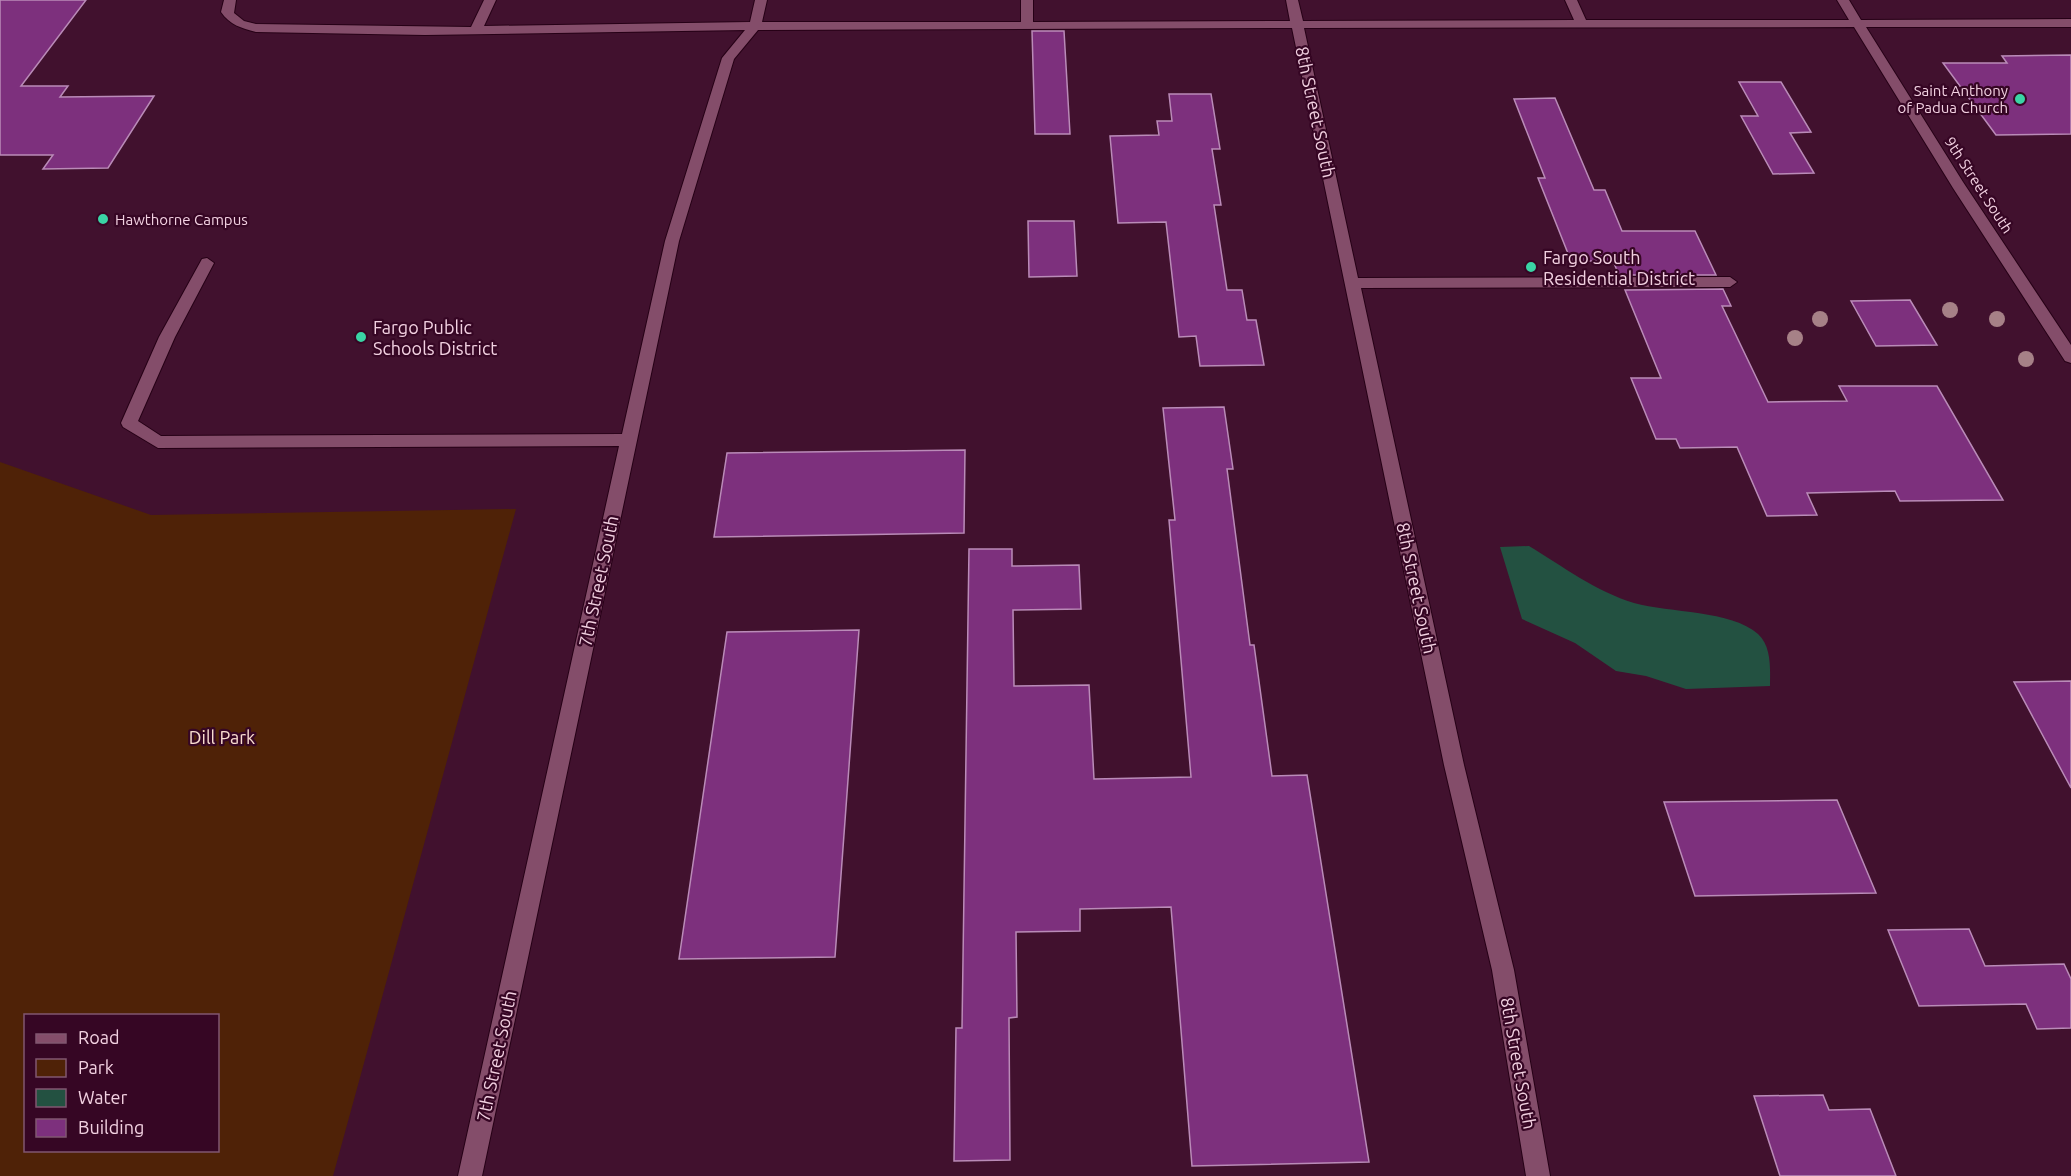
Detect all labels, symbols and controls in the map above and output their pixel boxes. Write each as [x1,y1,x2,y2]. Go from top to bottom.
street label: 8th Street South [1292,45,1340,179]
place label: Saint Anthony of Padua Church [1898,82,2008,116]
marker: Saint Anthony of Padua Church [2013,92,2027,106]
street label: 9th Street South [1942,134,2016,236]
place label: Hawthorne Campus [115,211,248,228]
marker: Hawthorne Campus [96,212,110,226]
place label: Fargo South Residential District [1543,247,1695,288]
marker: Fargo South Residential District [1524,260,1538,274]
place label: Fargo Public Schools District [373,317,497,358]
marker: Fargo Public Schools District [354,330,368,344]
street label: 7th Street South [574,514,622,648]
street label: 8th Street South [1393,521,1441,655]
park label: Dill Park [189,727,255,747]
street label: 7th Street South [472,989,520,1123]
street label: 8th Street South [1498,995,1540,1131]
legend [24,1014,219,1152]
text: Road [78,1027,120,1047]
text: Park [78,1057,114,1077]
text: Water [78,1087,128,1107]
text: Building [78,1117,144,1137]

